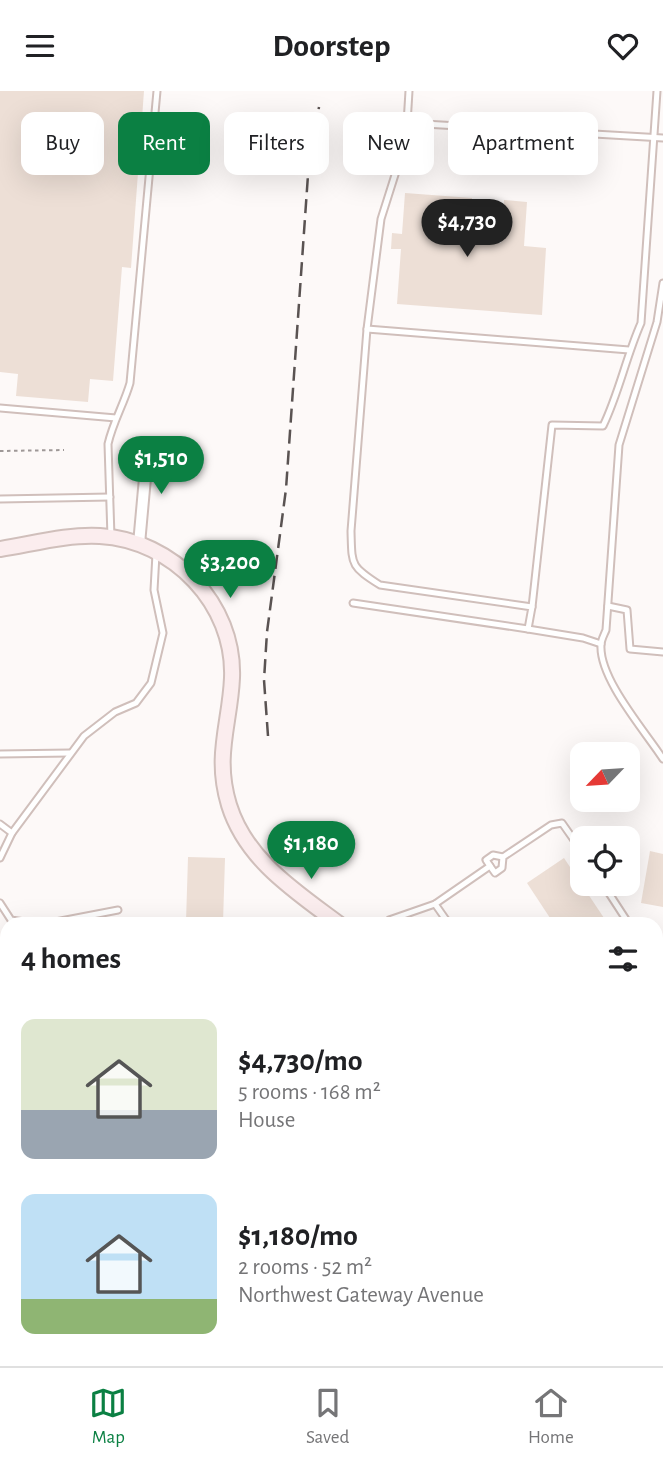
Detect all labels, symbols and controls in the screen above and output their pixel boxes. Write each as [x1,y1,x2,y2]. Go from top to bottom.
icon: menu [21,27,59,65]
icon: heart [604,27,642,65]
text: Doorstep [273,30,390,62]
chip: Buy [21,112,104,175]
chip: Rent [118,112,210,175]
chip: Filters [224,112,329,175]
chip: New [343,112,434,175]
chip: Apartment [448,112,598,175]
pin: $4,730 [410,199,524,259]
text: $4,730 [437,210,497,233]
pin: $1,510 [104,437,218,496]
text: $1,510 [134,447,188,470]
pin: $3,200 [173,540,287,600]
text: $3,200 [200,551,260,574]
north arrow [570,742,640,812]
map controls [570,742,640,896]
pin: $1,180 [254,821,368,881]
button: locate [570,826,640,896]
text: $1,180 [283,832,339,855]
icon: filters [604,940,642,978]
text: 4 homes [21,944,121,974]
text: $4,730/mo [238,1046,363,1076]
icon: home [77,1047,161,1131]
text: 5 rooms · 168 m² [238,1081,381,1104]
text: House [238,1109,295,1132]
text: $1,180/mo [238,1221,358,1251]
icon: home [77,1222,161,1306]
text: 2 rooms · 52 m² [238,1256,372,1279]
text: Northwest Gateway Avenue [238,1284,484,1307]
tab: Map [89,1384,127,1449]
tab: Saved [306,1384,349,1449]
tab: Home [528,1384,574,1449]

